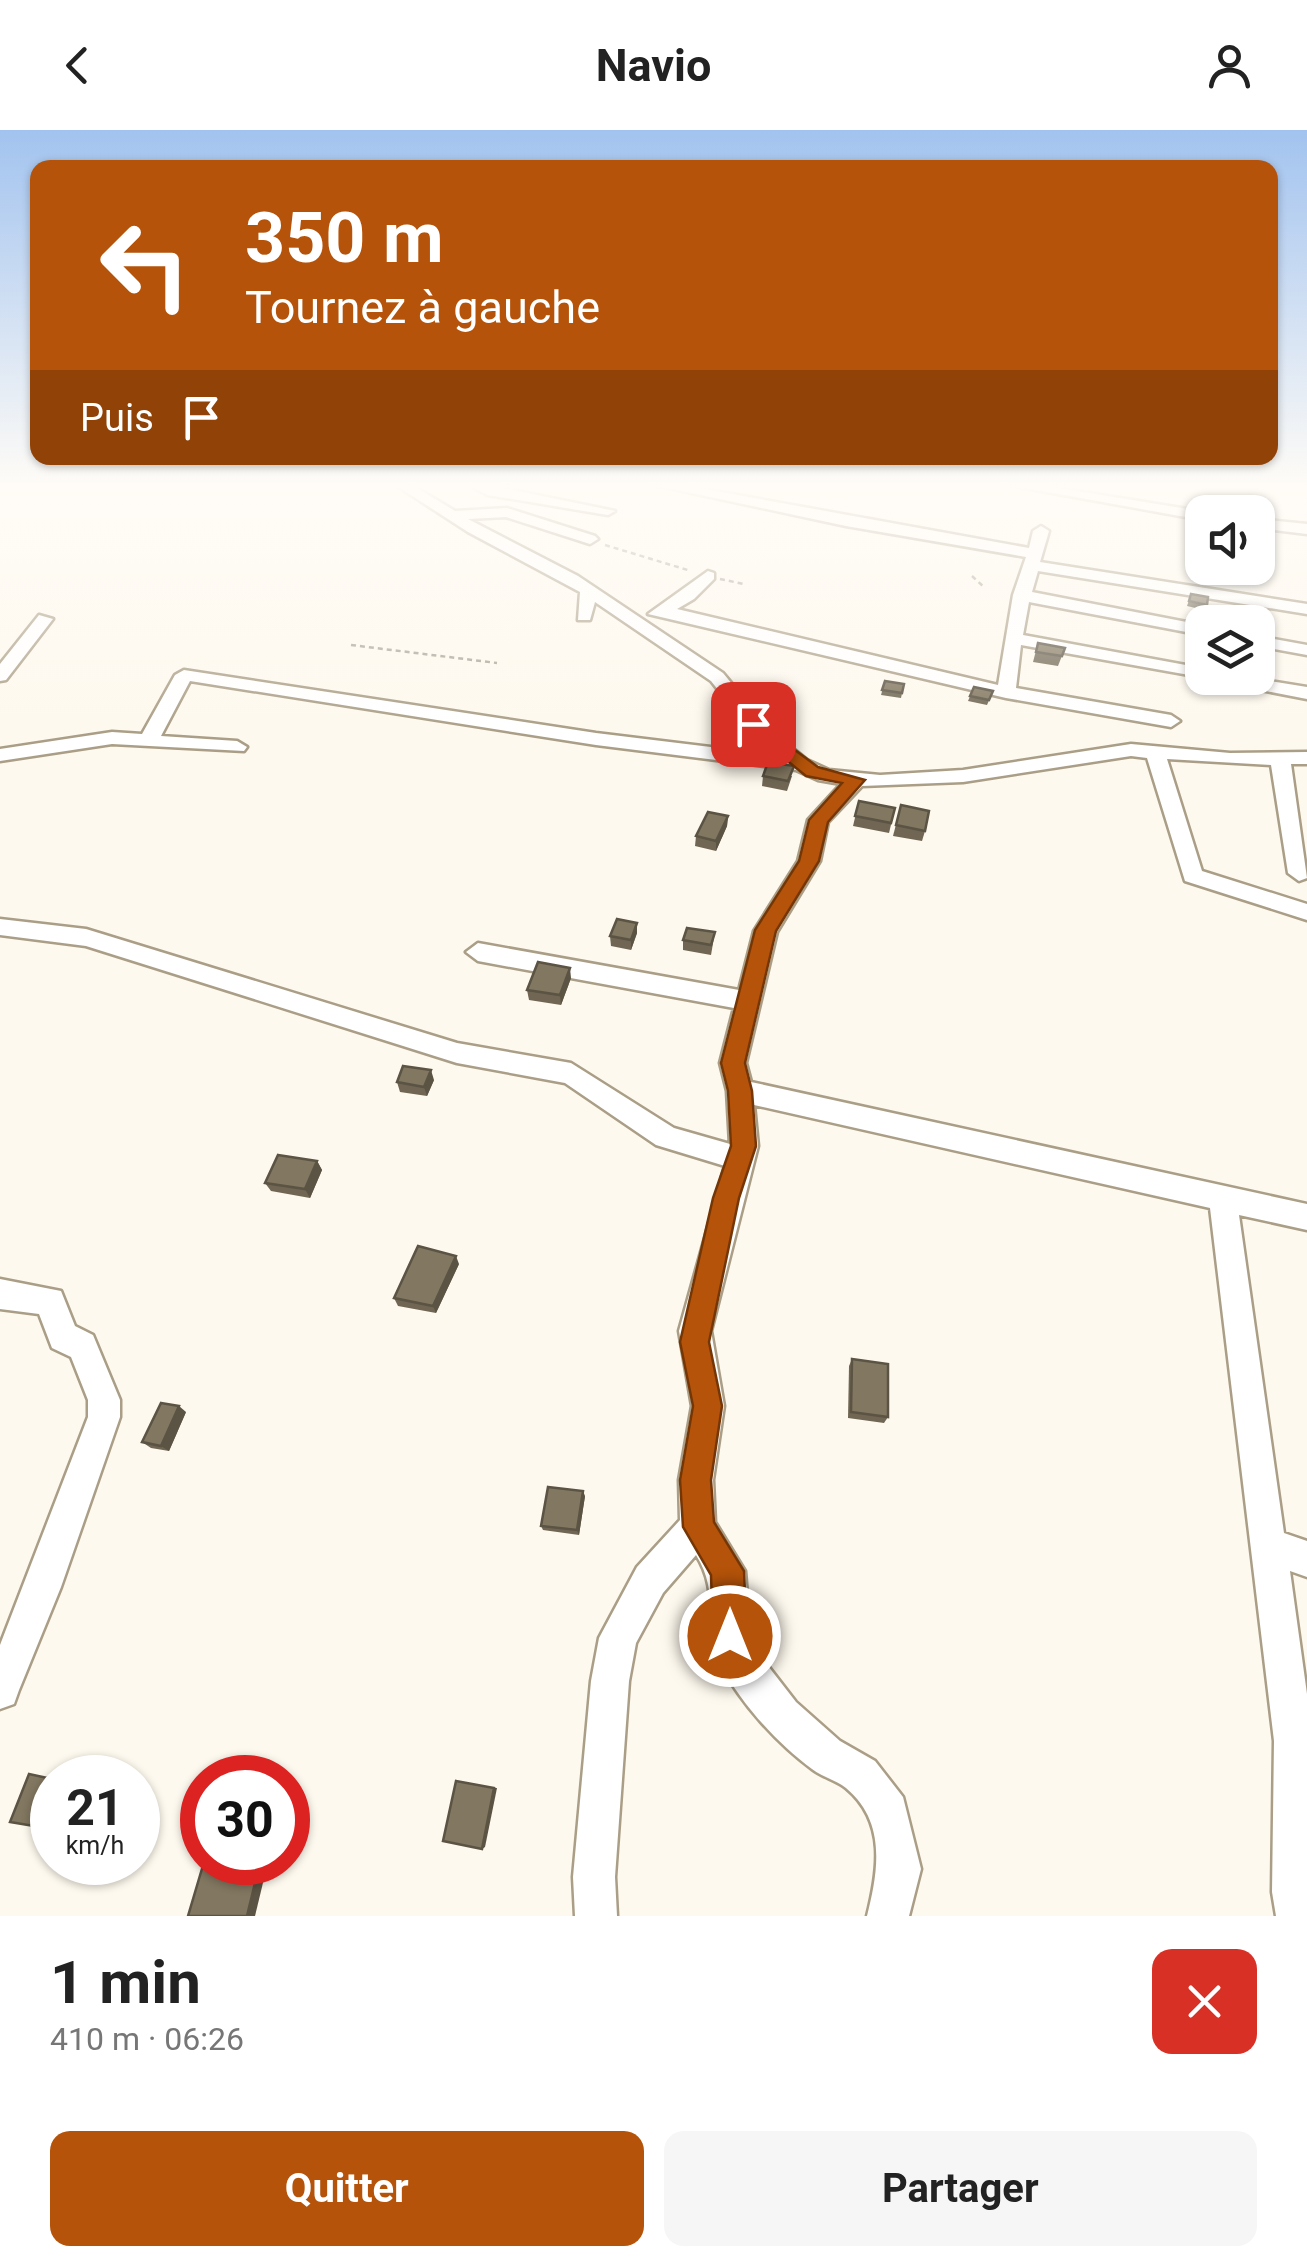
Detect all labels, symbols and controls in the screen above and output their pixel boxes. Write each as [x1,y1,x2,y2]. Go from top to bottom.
icon: back [50,38,105,93]
icon: person [1202,38,1257,93]
text: Navio [596,39,711,92]
text: 350 m [245,197,444,279]
icon: left [80,200,210,330]
text: Tournez à gauche [245,281,600,334]
icon: arrive [174,390,229,445]
text: Puis [80,396,154,440]
map controls [1185,495,1275,695]
button: sound [1185,495,1275,585]
button: layers [1185,605,1275,695]
pin [711,682,796,767]
icon: arrive [726,697,781,752]
position arrow [678,1584,782,1688]
speed limit sign: 30 [180,1755,310,1885]
text: 21 [66,1779,124,1837]
text: km/h [66,1831,124,1860]
text: 1 min [50,1947,201,2018]
button: close [1152,1949,1257,2054]
text: 410 m · 06:26 [50,2020,244,2058]
button: Quitter [50,2131,644,2246]
button: Partager [664,2131,1257,2246]

